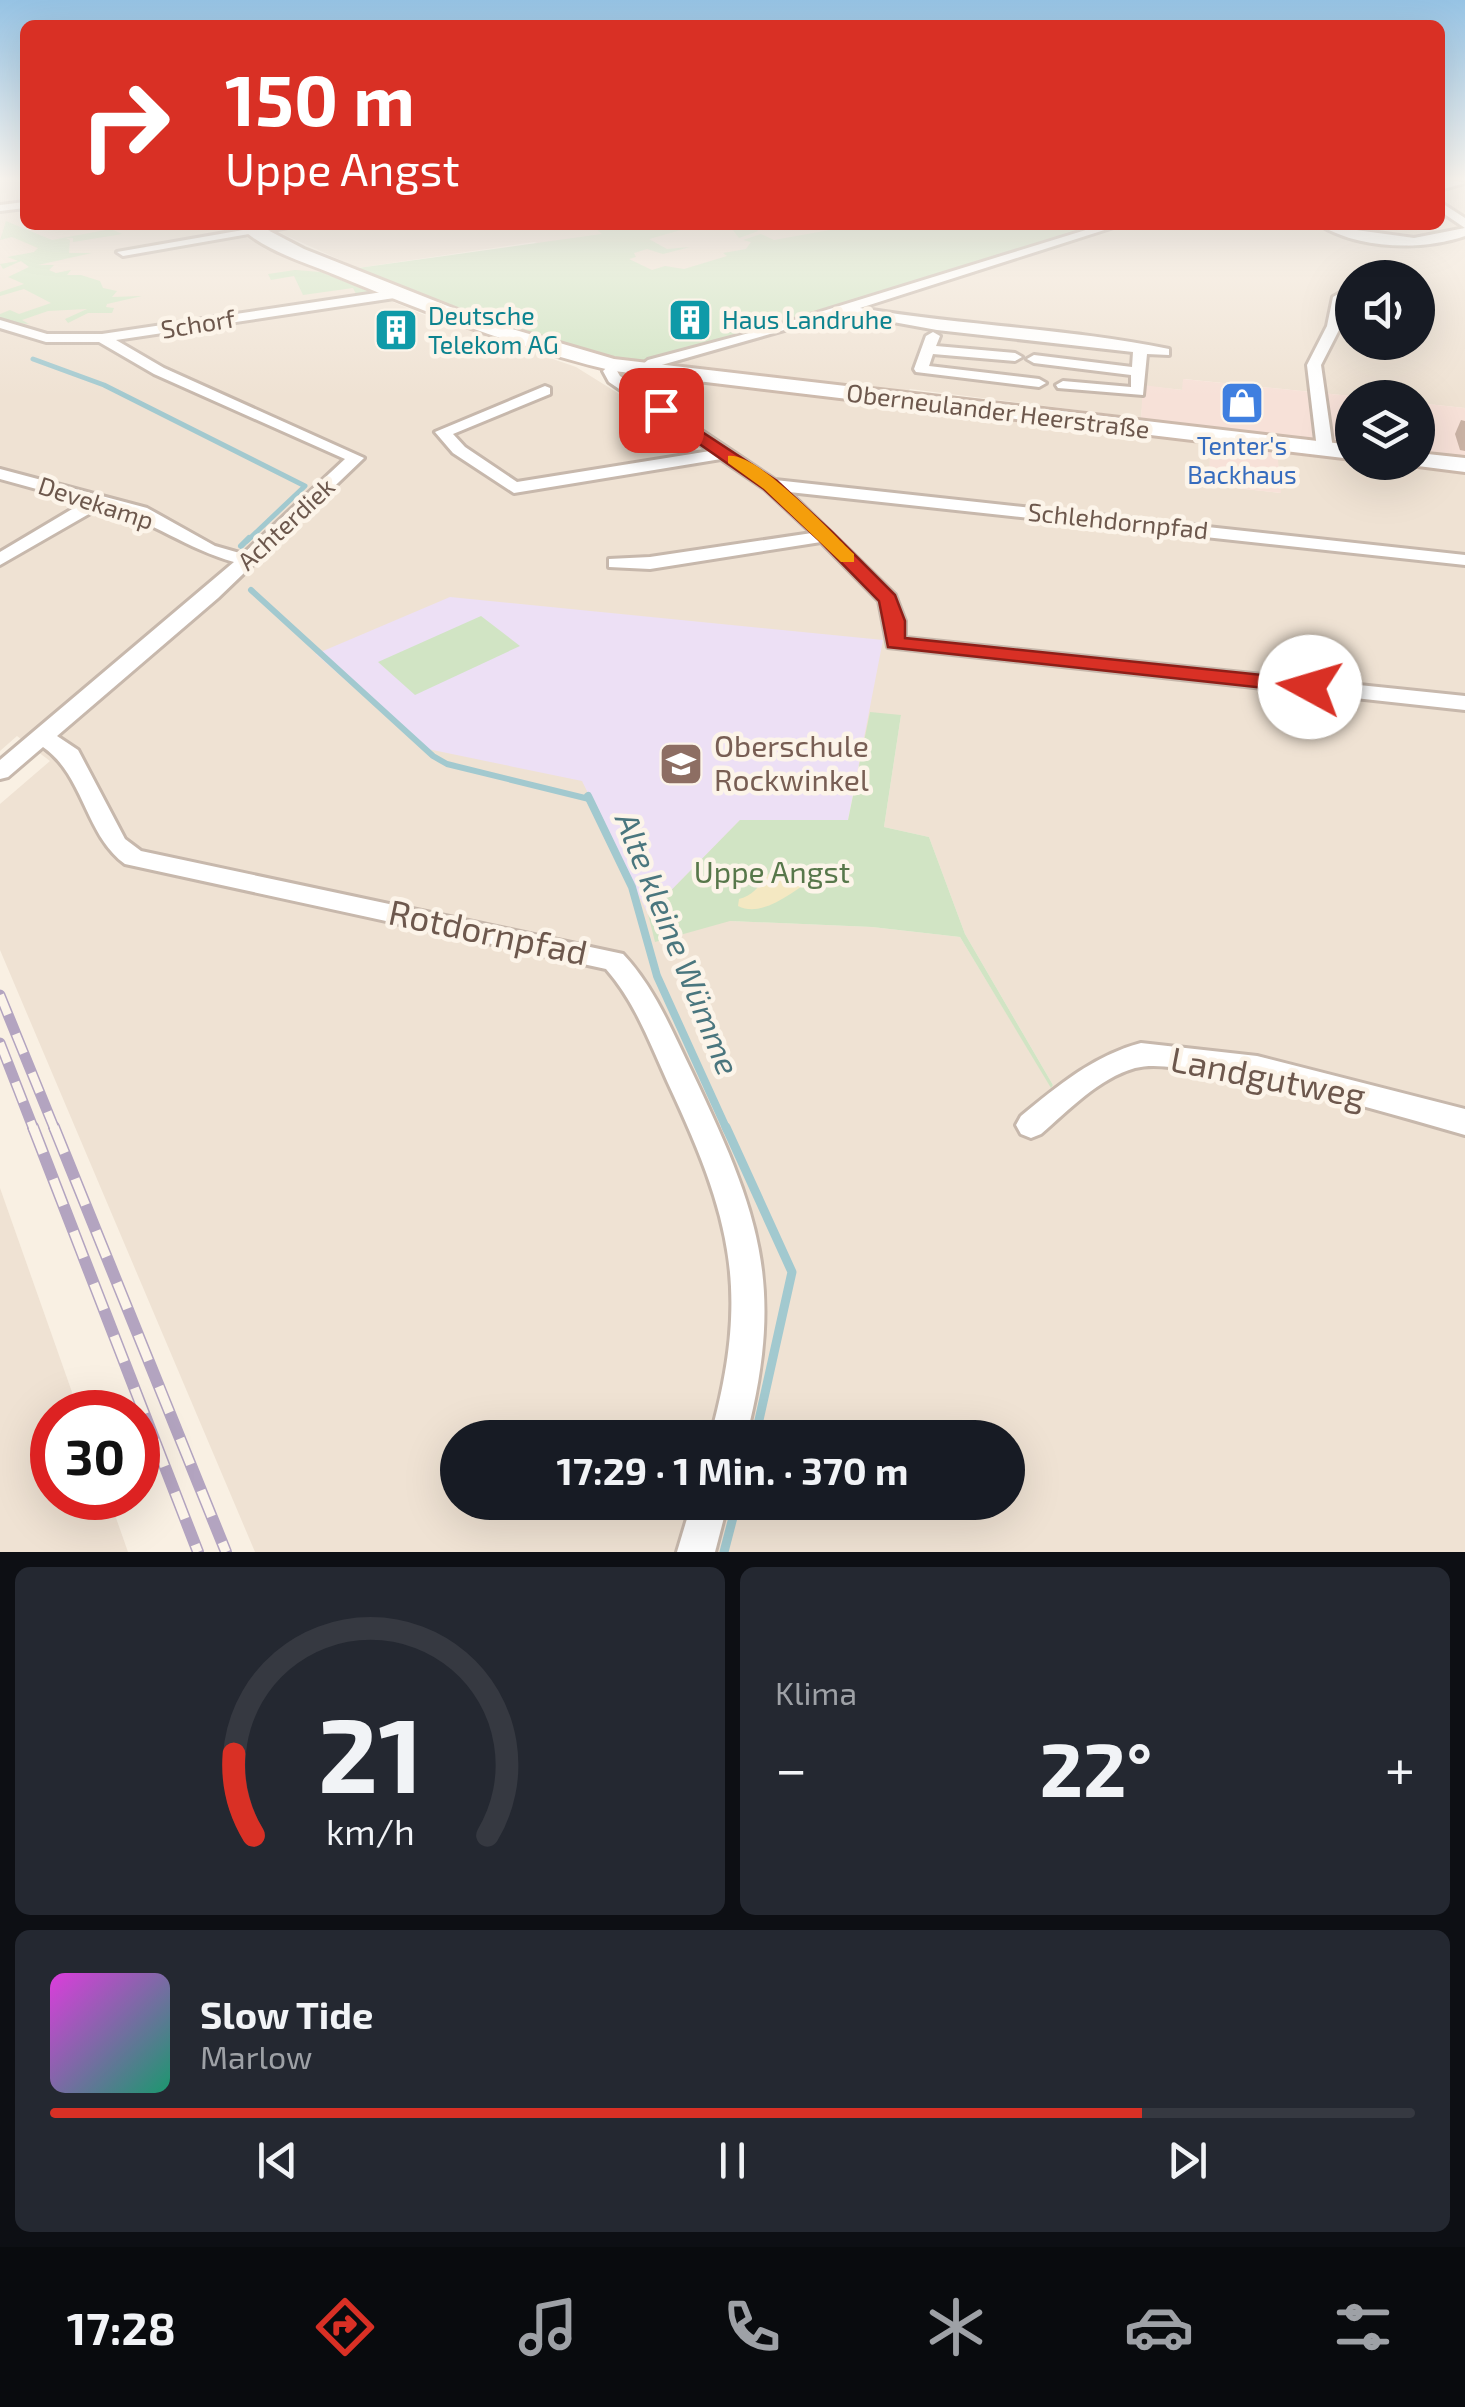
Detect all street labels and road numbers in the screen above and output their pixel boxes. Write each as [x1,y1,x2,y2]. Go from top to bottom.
street label: Schorf [159,302,237,344]
street label: Oberneulander Heerstraße [845,377,1151,443]
street label: Devekamp [35,469,158,535]
street label: Achterdiek [231,471,340,576]
street label: Schlehdornpfad [1026,496,1210,544]
street label: Rotdornpfad [385,890,591,973]
street label: Landgutweg [1167,1037,1369,1115]

